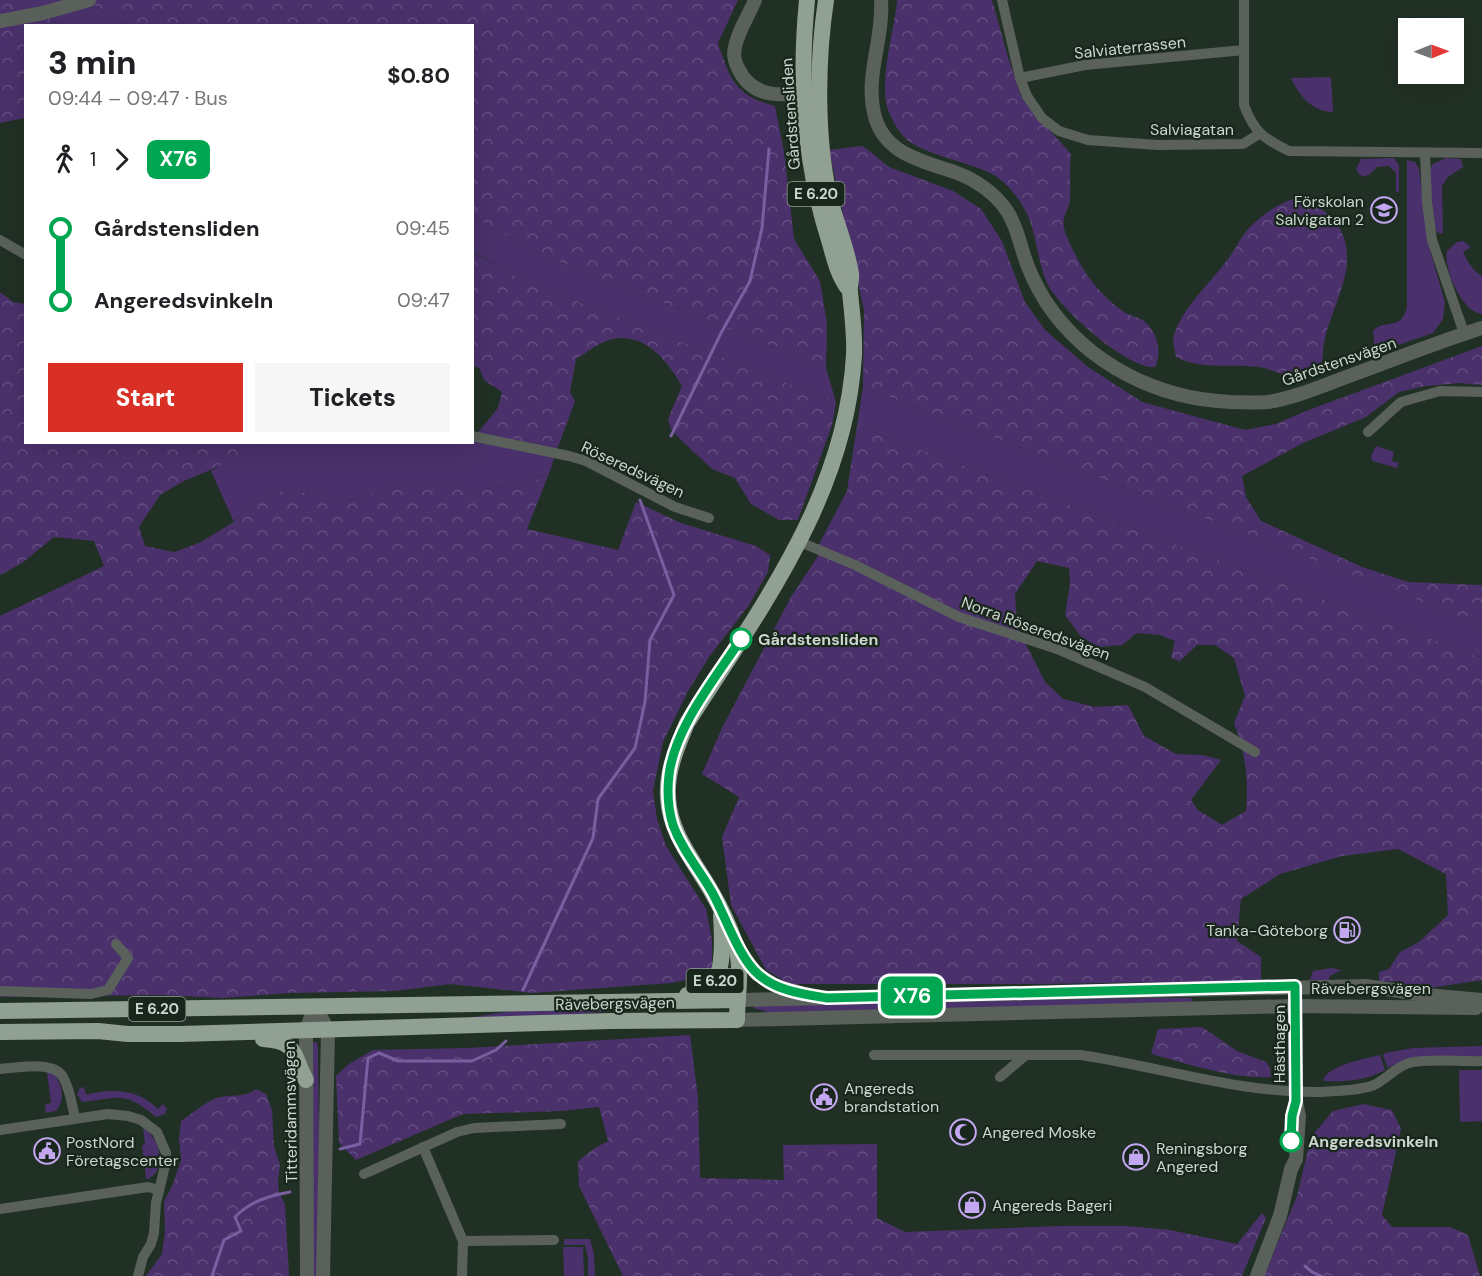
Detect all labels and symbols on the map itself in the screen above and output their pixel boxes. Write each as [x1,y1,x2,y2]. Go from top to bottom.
north arrow [1398,18,1464,84]
street label: Salviaterrassen [1073,31,1187,64]
street label: Gårdstensliden [776,57,805,171]
street label: Salviagatan [1150,119,1234,140]
road number: E 6.20 [788,182,844,206]
place label: Förskolan Salvigatan 2 [1275,191,1364,230]
school or university icon: Förskolan Salvigatan 2 [1369,195,1399,225]
street label: Gårdstensvägen [1279,332,1399,391]
street label: Röseredsvägen [578,436,688,503]
street label: Norra Röseredsvägen [959,592,1113,665]
marker: Gårdstensliden [730,628,752,650]
place label: Gårdstensliden [758,629,878,650]
fuel station icon: Tanka-Göteborg [1332,915,1362,945]
place label: Tanka-Göteborg [1206,920,1328,941]
road number: E 6.20 [686,969,744,993]
line badge: X76 [878,976,946,1016]
street label: Rävebergsvägen [1311,978,1431,999]
street label: Rävebergsvägen [555,992,675,1015]
road number: E 6.20 [128,997,186,1021]
street label: Hästhagen [1269,1005,1290,1083]
street label: Titteridammsvägen [279,1041,302,1183]
place label: Angereds brandstation [844,1078,939,1117]
public building icon: Angereds brandstation [809,1082,839,1112]
mosque icon: Angered Moske [948,1117,978,1147]
place label: Angered Moske [982,1122,1096,1143]
marker: Angeredsvinkeln [1280,1130,1302,1152]
place label: Angeredsvinkeln [1308,1131,1438,1152]
place label: PostNord Företagscenter [66,1132,179,1171]
public building icon: PostNord Företagscenter [32,1136,62,1166]
place label: Reningsborg Angered [1156,1138,1248,1177]
shop icon: Reningsborg Angered [1121,1142,1151,1172]
shop icon: Angereds Bageri [957,1190,987,1220]
place label: Angereds Bageri [992,1195,1112,1216]

